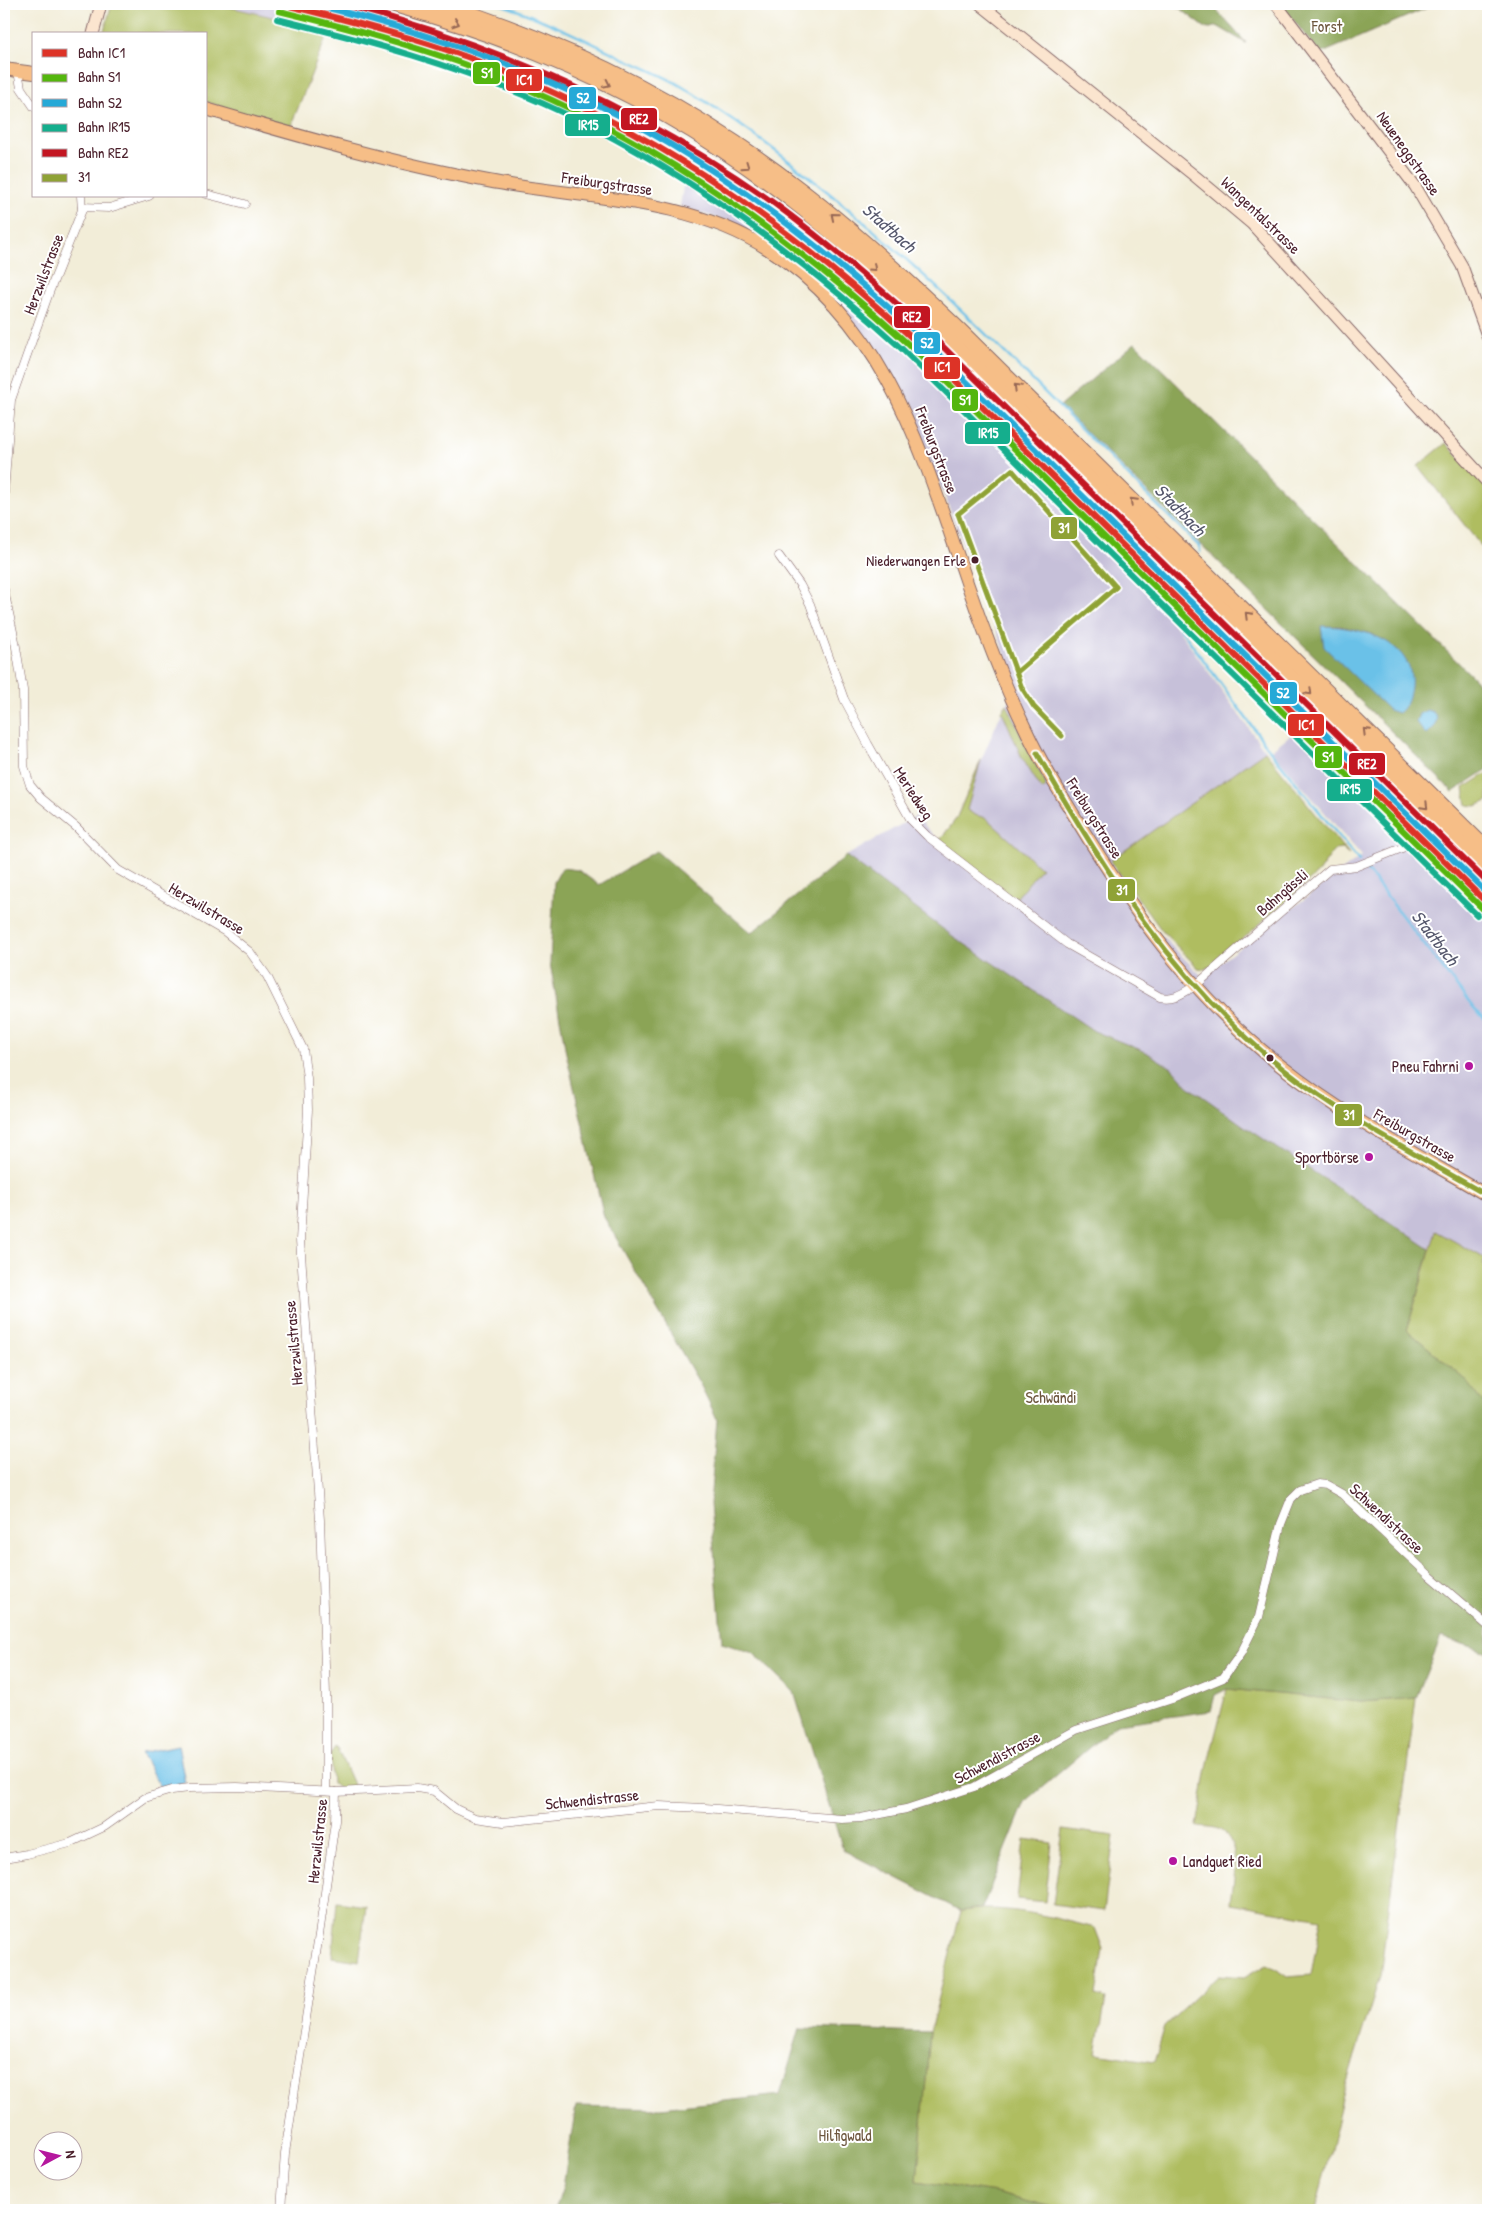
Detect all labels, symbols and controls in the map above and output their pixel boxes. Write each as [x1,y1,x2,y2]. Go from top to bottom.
park label: Forst [1311,15,1343,37]
one-way arrow [452,17,460,27]
legend [32,32,208,198]
text: Bahn IC1 [78,42,125,63]
line badge: S1 [472,61,501,85]
text: S1 [481,63,493,82]
text: Bahn S1 [78,66,120,87]
line badge: IC1 [505,68,543,92]
text: IC1 [516,70,532,89]
one-way arrow [601,77,610,87]
line badge: S2 [568,86,597,110]
text: S2 [577,88,590,107]
text: Bahn S2 [78,92,122,113]
street label: Neueneggstrasse [1372,106,1447,200]
line badge: RE2 [620,107,658,131]
text: RE2 [629,109,649,128]
line badge: IR15 [564,113,611,137]
text: IR15 [578,115,598,134]
text: Bahn IR15 [78,116,131,137]
text: Bahn RE2 [78,142,128,163]
one-way arrow [741,160,750,169]
text: 31 [78,166,90,187]
street label: Freiburgstrasse [559,166,654,200]
street label: Wangentalstrasse [1216,171,1306,259]
water label: Stadtbach [857,197,923,259]
one-way arrow [831,214,840,222]
street label: Herzwilstrasse [18,230,69,318]
one-way arrow [868,262,877,271]
line badge: RE2 [893,305,931,329]
text: RE2 [902,307,922,326]
line badge: S2 [913,331,941,355]
text: S2 [921,333,934,352]
line badge: IC1 [923,356,961,380]
text: IC1 [934,357,950,376]
one-way arrow [1013,384,1022,393]
line badge: S1 [951,388,979,412]
text: S1 [959,390,971,409]
street label: Freiburgstrasse [910,403,964,497]
line badge: IR15 [964,421,1011,445]
text: IR15 [978,423,998,442]
water label: Stadtbach [1149,478,1212,542]
one-way arrow [1129,498,1138,507]
line badge: 31 [1050,516,1078,540]
text: 31 [1058,518,1070,537]
place label: Niederwangen Erle [866,550,966,571]
marker: Niederwangen Erle [970,555,980,565]
one-way arrow [1245,612,1254,621]
line badge: S2 [1269,681,1298,705]
text: S2 [1277,683,1290,702]
one-way arrow [1303,687,1312,696]
line badge: IC1 [1287,713,1325,737]
text: IC1 [1298,715,1314,734]
one-way arrow [1363,728,1372,737]
line badge: S1 [1314,745,1343,769]
text: S1 [1322,747,1334,766]
line badge: RE2 [1348,752,1386,776]
text: RE2 [1357,754,1377,773]
street label: Meriedweg [889,762,939,824]
street label: Freiburgstrasse [1061,773,1129,863]
line badge: IR15 [1326,778,1373,802]
text: IR15 [1340,779,1360,798]
one-way arrow [1419,801,1428,810]
street label: Bahngässli [1251,863,1313,921]
street label: Herzwilstrasse [165,877,250,940]
line badge: 31 [1107,878,1136,902]
text: 31 [1116,880,1128,899]
water label: Stadtbach [1406,905,1466,972]
unlabelled marker [1265,1053,1275,1063]
place label: Pneu Fahrni [1392,1055,1459,1077]
marker: Pneu Fahrni [1463,1060,1475,1072]
street label: Freiburgstrasse [1369,1102,1461,1168]
line badge: 31 [1334,1103,1363,1127]
text: 31 [1343,1105,1355,1124]
place label: Sportbörse [1295,1146,1360,1168]
marker: Sportbörse [1363,1151,1375,1163]
street label: Herzwilstrasse [278,1299,308,1386]
park label: Schwändi [1025,1386,1077,1408]
street label: Schwendistrasse [1345,1478,1429,1558]
street label: Schwendistrasse [950,1725,1044,1789]
street label: Schwendistrasse [544,1783,640,1815]
street label: Herzwilstrasse [302,1797,332,1884]
place label: Landguet Ried [1183,1850,1261,1872]
marker: Landguet Ried [1167,1855,1179,1867]
park label: Hilfigwald [818,2124,872,2146]
north arrow [32,2132,82,2182]
text: N [62,2149,81,2160]

